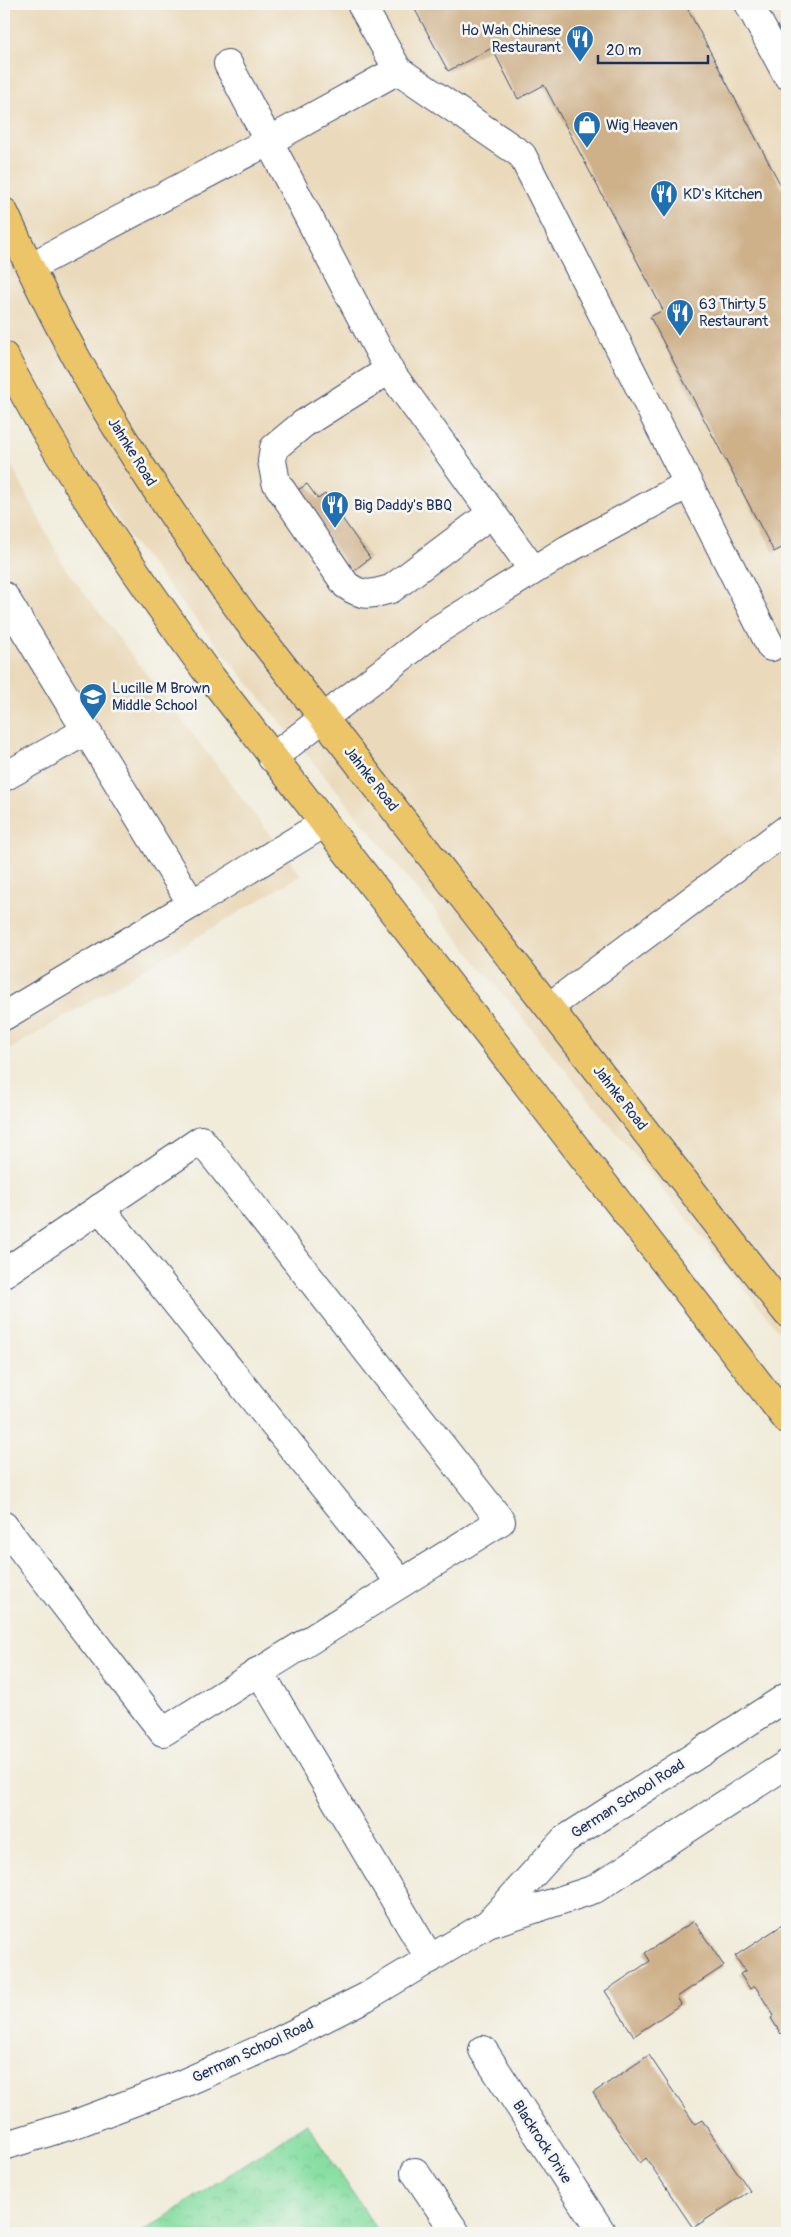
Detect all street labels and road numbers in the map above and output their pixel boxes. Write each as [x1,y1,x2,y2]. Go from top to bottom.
street label: Jahnke Road [103,414,161,490]
street label: Jahnke Road [340,743,402,815]
street label: Jahnke Road [589,1062,651,1134]
street label: German School Road [568,1755,688,1843]
street label: German School Road [189,2015,317,2087]
street label: Blackrock Drive [508,2097,576,2188]

